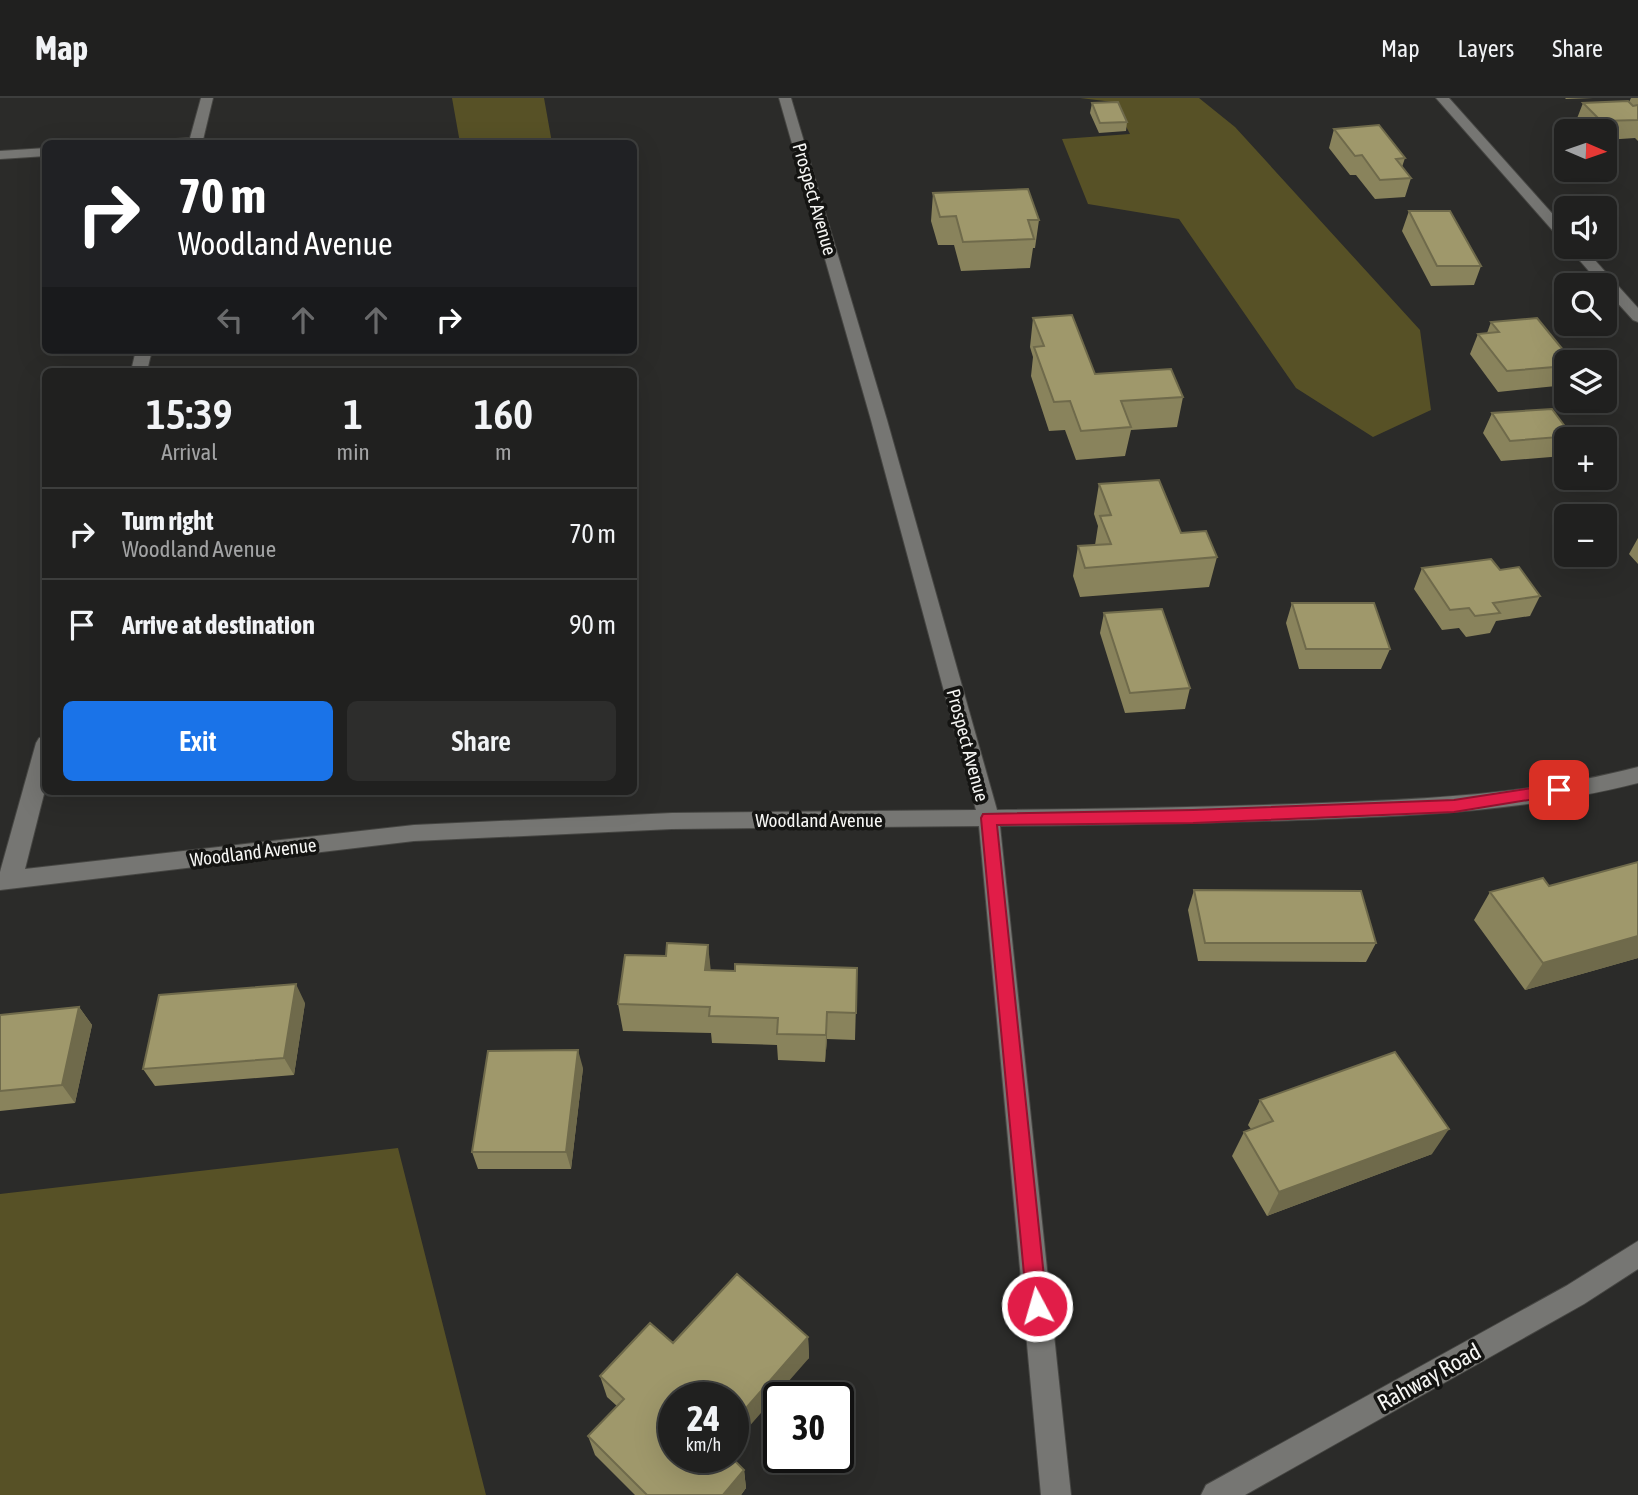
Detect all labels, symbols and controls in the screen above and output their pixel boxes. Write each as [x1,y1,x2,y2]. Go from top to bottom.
text: Map [35,29,88,67]
text: Map [1381,35,1420,62]
text: Layers [1458,35,1514,62]
text: Share [1552,35,1603,62]
north arrow [1554,119,1617,182]
map controls [1554,119,1617,567]
street label: Prospect Avenue [788,140,842,258]
text: 70 m [178,167,266,223]
icon: right [63,168,154,259]
button: sound [1554,196,1617,259]
text: Woodland Avenue [178,225,393,262]
button: search [1554,273,1617,336]
icon: left [211,301,249,339]
icon: ahead [284,301,322,339]
icon: ahead [357,301,395,339]
icon: right [430,301,468,339]
button: layers [1554,350,1617,413]
text: 15:39 [146,390,233,438]
text: 1 [343,390,363,438]
text: 160 [474,390,533,438]
button: + [1554,427,1617,490]
text: Arrival [161,439,217,465]
text: min [337,439,370,465]
text: m [495,439,512,465]
button: − [1554,504,1617,567]
text: Turn right [122,506,213,536]
icon: right [63,515,101,553]
text: 70 m [569,519,616,549]
text: Woodland Avenue [122,536,276,562]
icon: arrive [63,606,101,644]
text: Arrive at destination [122,610,315,640]
text: 90 m [569,610,616,640]
street label: Prospect Avenue [942,686,994,804]
button: Exit [63,701,333,781]
button: Share [347,701,616,781]
pin [1529,760,1589,820]
icon: arrive [1540,771,1578,809]
street label: Woodland Avenue [755,809,883,831]
street label: Woodland Avenue [188,833,318,871]
position arrow [1000,1269,1074,1343]
street label: Rahway Road [1373,1338,1485,1416]
speed limit sign: 30 [763,1382,854,1473]
text: 24 [687,1398,720,1438]
text: km/h [686,1434,721,1455]

